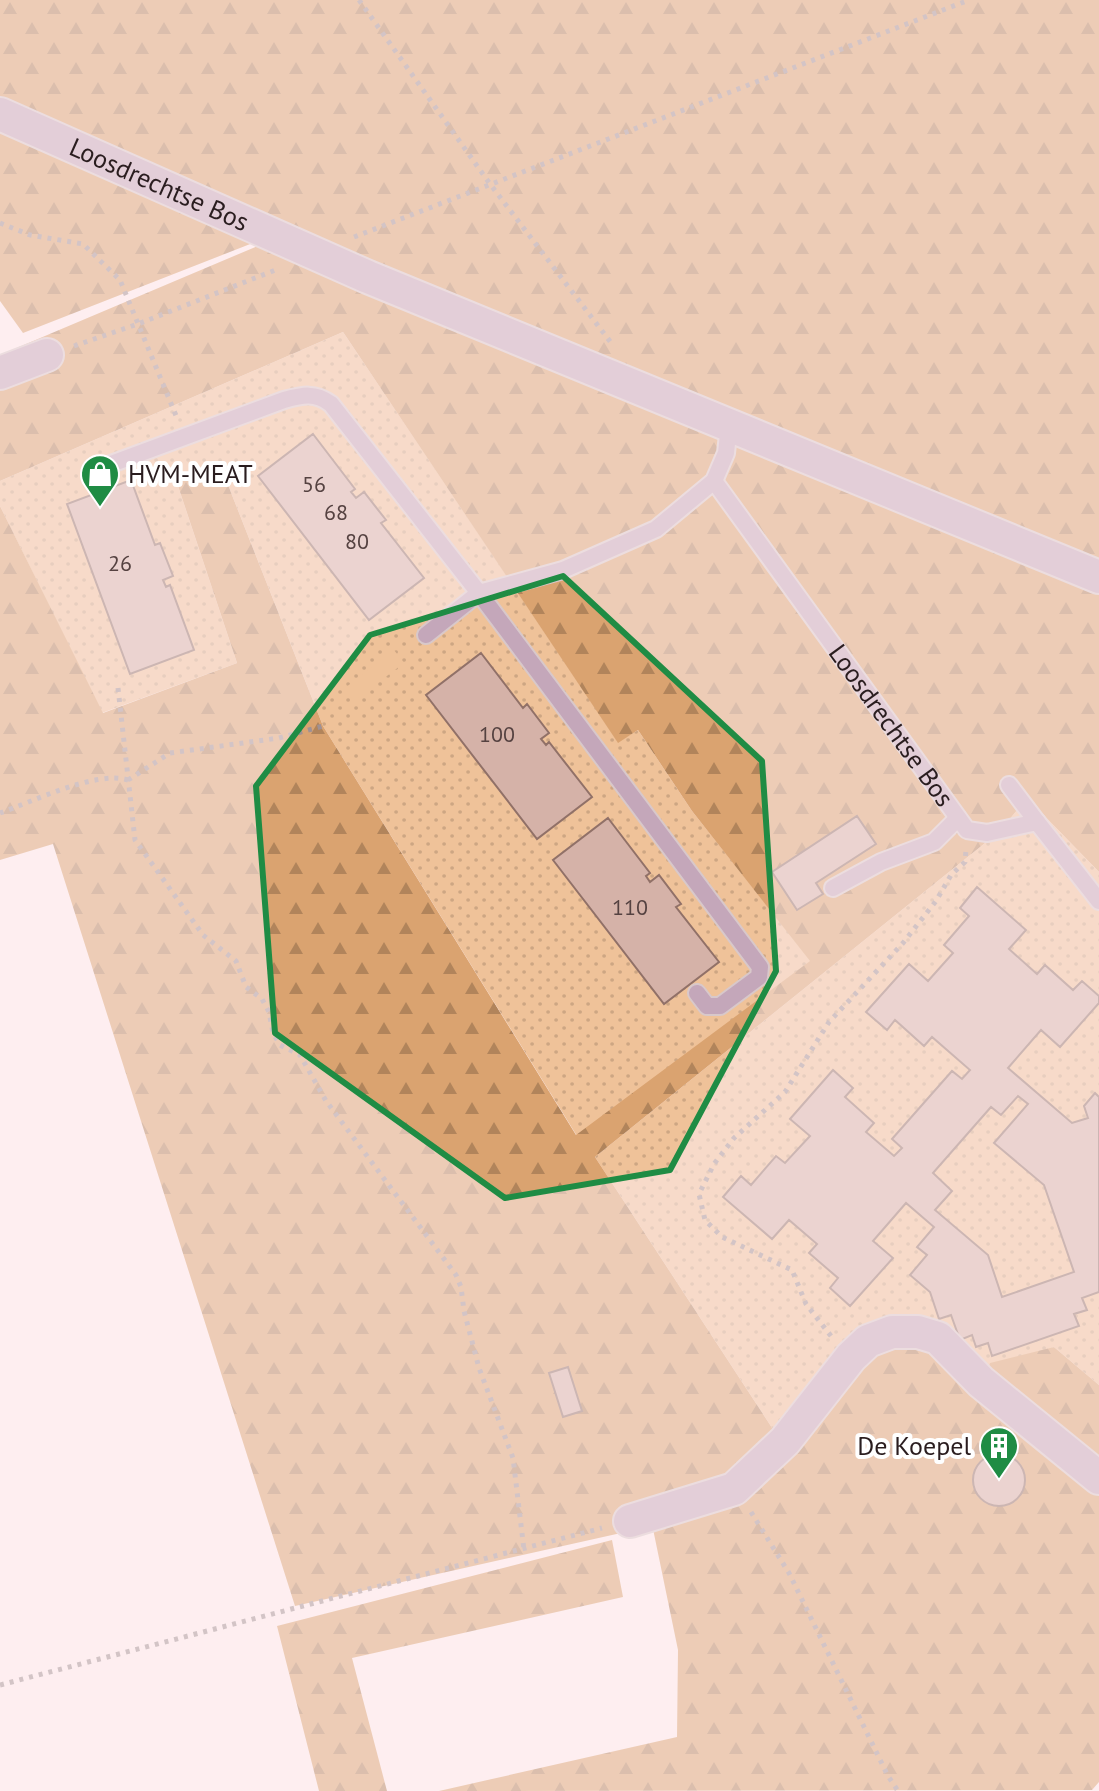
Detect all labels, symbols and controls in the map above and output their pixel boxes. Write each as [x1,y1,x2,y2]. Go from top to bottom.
street label: Loosdrechtse Bos [65,130,254,238]
shop icon: HVM-MEAT [79,453,121,508]
place label: HVM-MEAT [128,457,253,490]
house number: 56 [302,470,326,498]
house number: 68 [324,498,348,526]
house number: 80 [345,527,369,555]
house number: 26 [108,549,132,577]
street label: Loosdrechtse Bos [822,638,962,813]
house number: 100 [479,720,515,748]
house number: 110 [612,893,648,921]
building icon: De Koepel [978,1425,1020,1480]
place label: De Koepel [857,1429,971,1462]

